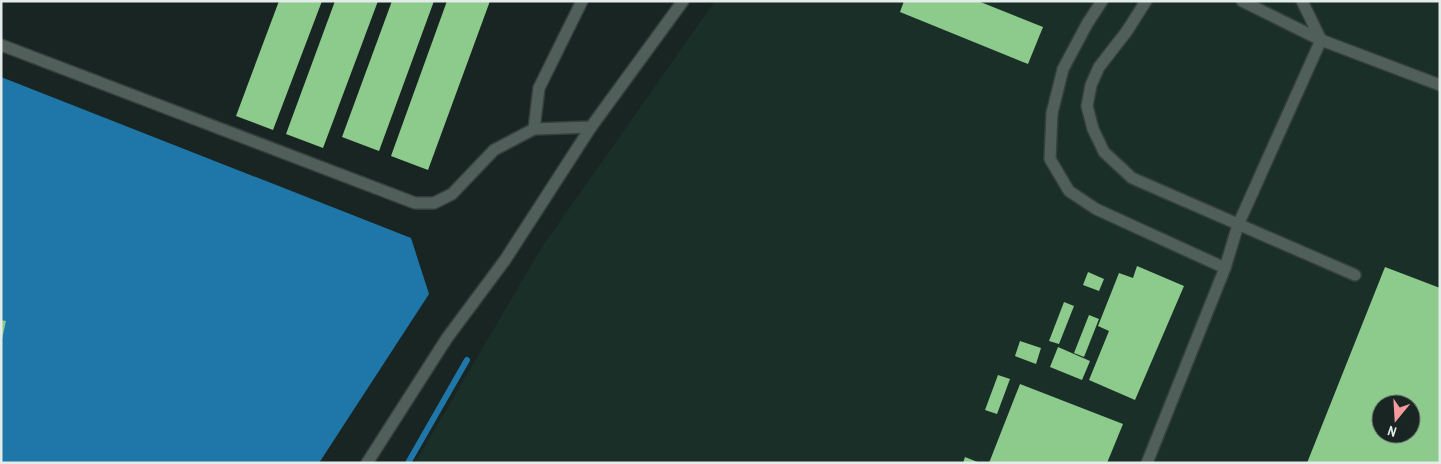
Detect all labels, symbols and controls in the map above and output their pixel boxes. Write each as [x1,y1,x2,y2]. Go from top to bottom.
north arrow [1371,394,1421,444]
text: N [1385,422,1399,441]

